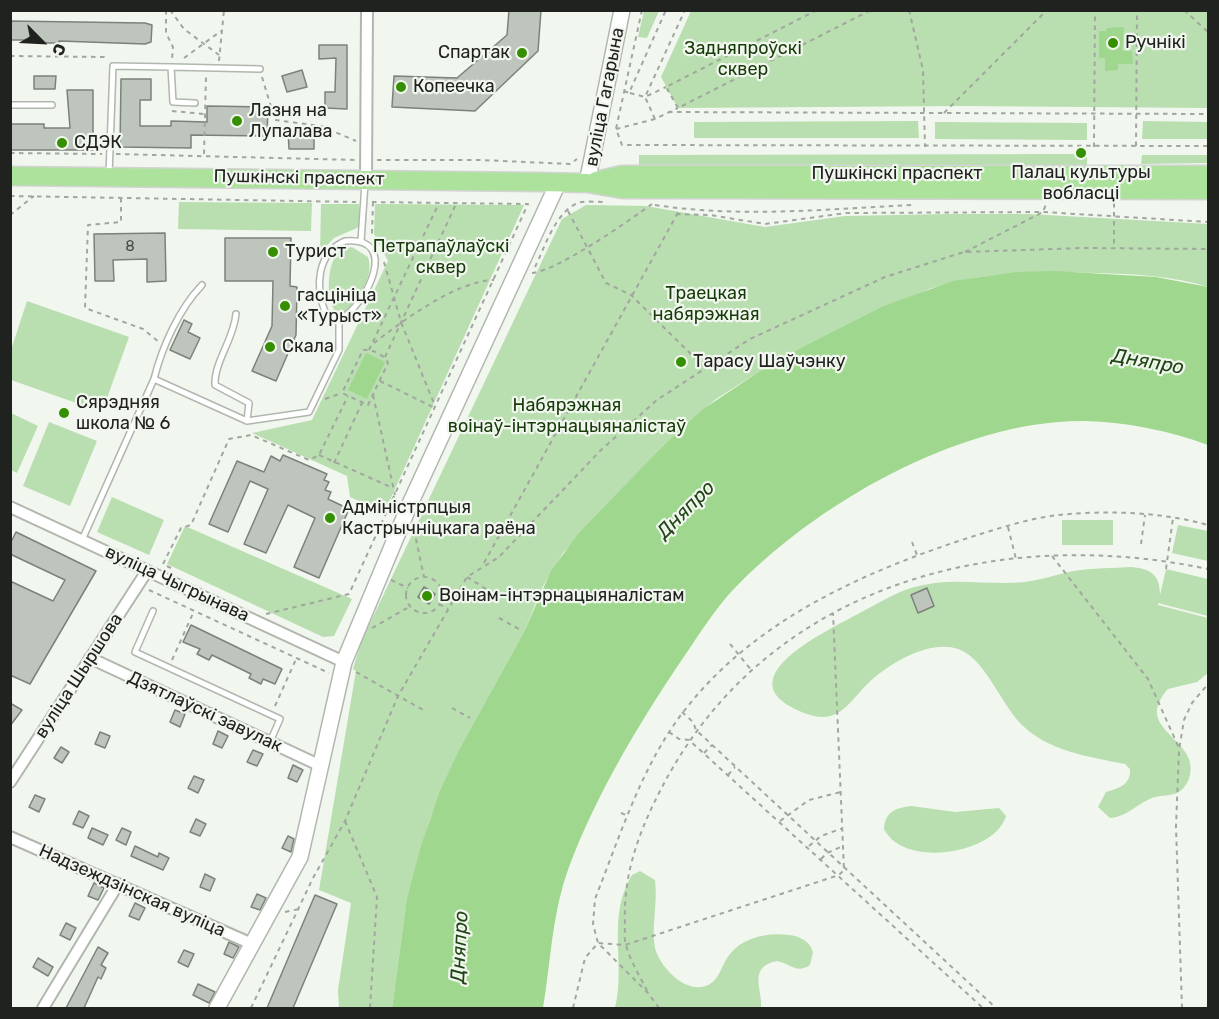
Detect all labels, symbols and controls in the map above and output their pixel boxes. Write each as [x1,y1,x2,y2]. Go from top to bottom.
north arrow [12,12,72,72]
street label: вуліца Гагарына [581,26,629,168]
place label: Ручнікі [1125,32,1186,54]
marker: Ручнікі [1106,36,1120,50]
park label: Задняпроўскі сквер [684,38,802,80]
text: С [48,41,70,59]
place label: Спартак [438,42,510,64]
marker: Спартак [515,46,529,60]
place label: Копеечка [413,76,495,98]
marker: Копеечка [394,80,408,94]
place label: Лазня на Лупалава [249,100,333,142]
marker: Лазня на Лупалава [230,114,244,128]
place label: СДЭК [74,132,122,154]
marker: СДЭК [55,136,69,150]
marker: Палац культуры вобласці [1074,146,1088,160]
place label: Палац культуры вобласці [1011,162,1151,204]
street label: Пушкінскі праспект [811,163,983,185]
street label: Пушкінскі праспект [213,166,385,190]
park label: Петрапаўлаўскі сквер [373,236,509,278]
house number: 8 [125,238,135,256]
place label: Турист [285,241,346,263]
marker: Турист [266,245,280,259]
park label: Траецкая набярэжная [653,283,759,326]
place label: гасцініца «Турыст» [297,285,382,328]
marker: гасцініца «Турыст» [278,299,292,313]
place label: Скала [282,336,334,358]
marker: Скала [263,340,277,354]
water label: Дняпро [1110,344,1186,380]
place label: Тарасу Шаўчэнку [693,351,846,373]
marker: Тарасу Шаўчэнку [674,355,688,369]
place label: Сярэдняя школа № 6 [76,392,170,434]
park label: Набярэжная воінаў-інтэрнацыяналістаў [448,395,686,438]
marker: Сярэдняя школа № 6 [57,406,71,420]
water label: Дняпро [652,476,720,544]
place label: Адміністрпцыя Кастрычніцкага раёна [342,497,536,540]
marker: Адміністрпцыя Кастрычніцкага раёна [323,511,337,525]
street label: вуліца Чыгрынава [102,541,252,627]
place label: Воінам-інтэрнацыяналістам [439,585,684,607]
marker: Воінам-інтэрнацыяналістам [420,589,434,603]
street label: вуліца Шыршова [30,609,128,743]
street label: Дзятлаўскі завулак [124,667,286,757]
street label: Надзеждзінская вуліца [36,840,228,942]
water label: Дняпро [446,910,474,984]

